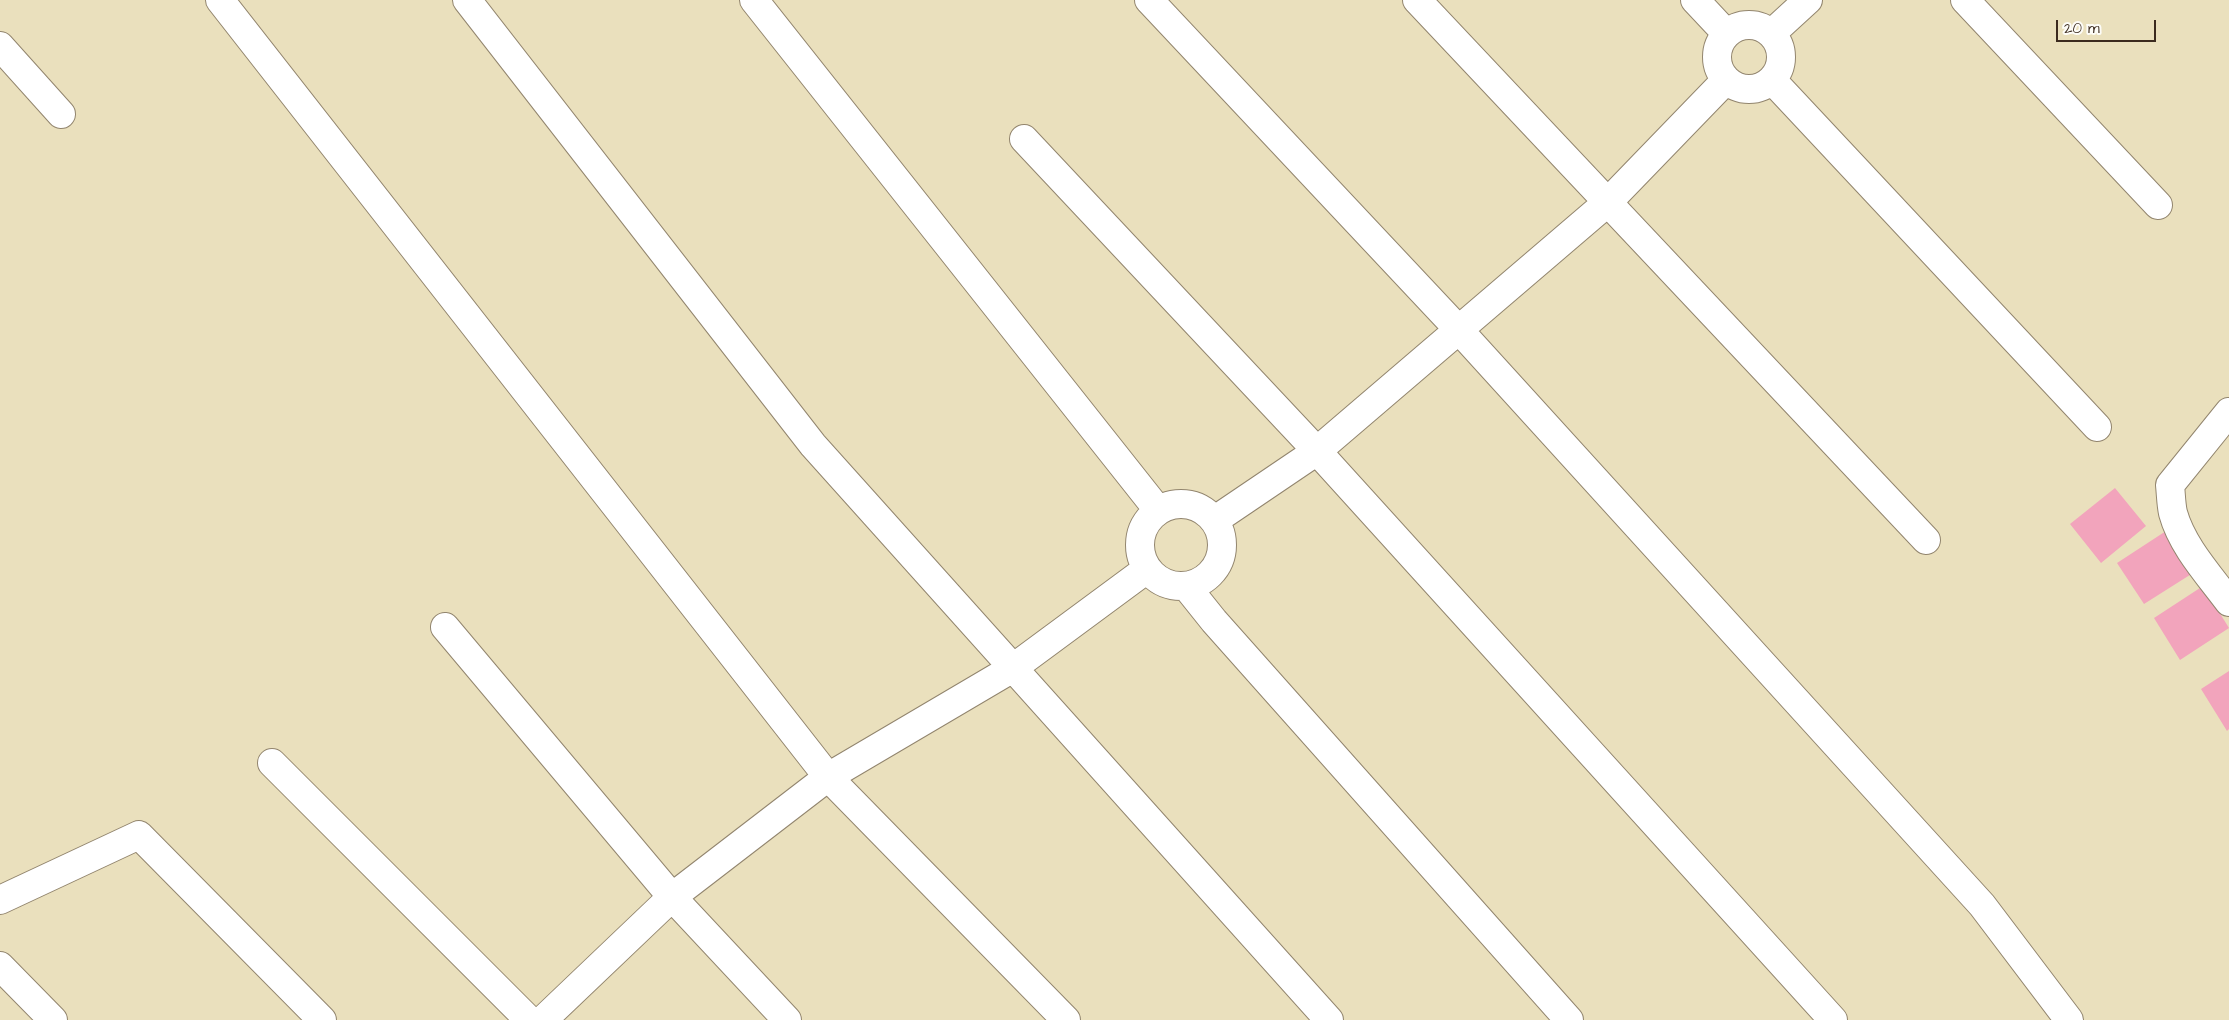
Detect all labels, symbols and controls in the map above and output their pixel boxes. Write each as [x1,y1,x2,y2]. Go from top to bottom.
scale bar [2059,10,2159,42]
text: 20 m [2064,18,2100,39]

